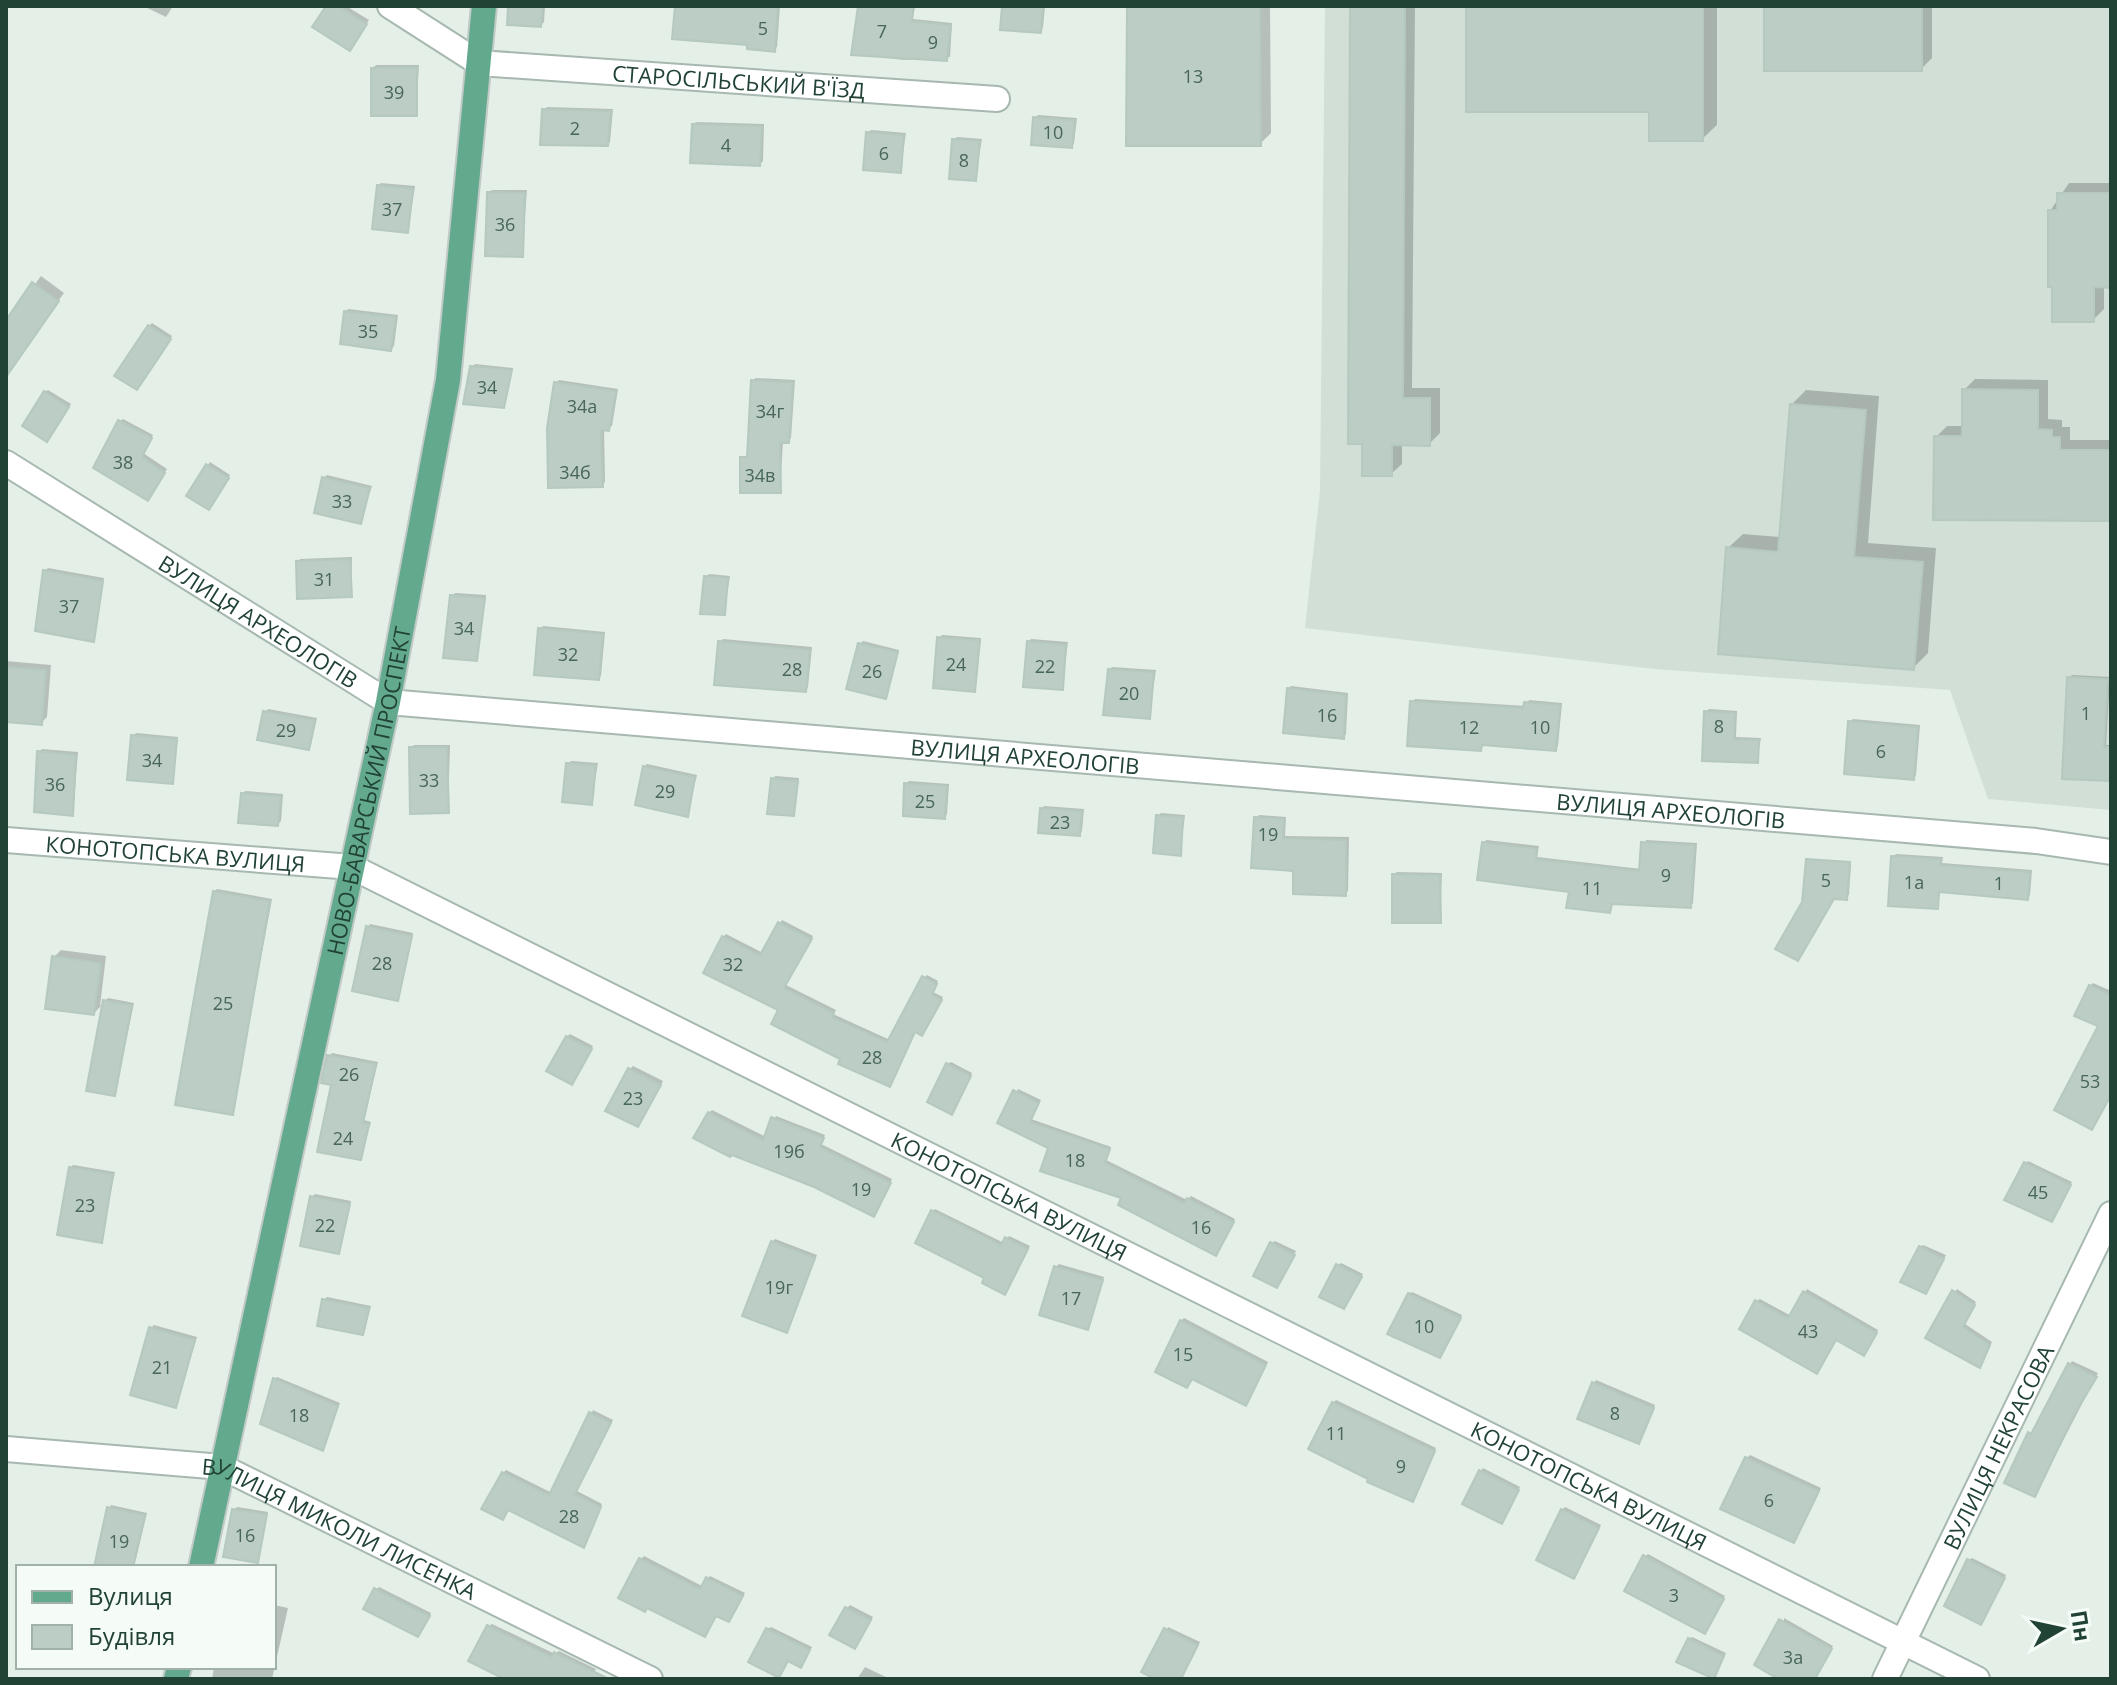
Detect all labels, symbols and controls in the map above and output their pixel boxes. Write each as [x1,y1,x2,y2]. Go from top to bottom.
house number: 5 [758,16,768,40]
house number: 7 [877,19,887,43]
house number: 9 [928,30,938,54]
street label: СТАРОСІЛЬСЬКИЙ В'ЇЗД [611,57,866,105]
house number: 13 [1183,64,1203,88]
house number: 39 [384,80,404,104]
house number: 2 [570,116,580,140]
house number: 10 [1043,120,1063,144]
house number: 4 [721,133,731,157]
house number: 6 [879,141,889,165]
house number: 8 [959,148,969,172]
house number: 37 [382,197,402,221]
house number: 36 [495,212,515,236]
house number: 35 [358,319,378,343]
house number: 34 [477,375,497,399]
house number: 34а [567,394,597,418]
house number: 34г [756,399,784,423]
house number: 38 [113,450,133,474]
house number: 34б [559,460,591,484]
house number: 34в [745,463,775,487]
house number: 33 [332,489,352,513]
street label: ВУЛИЦЯ АРХЕОЛОГІВ [153,547,364,695]
house number: 31 [314,567,334,591]
house number: 37 [59,594,79,618]
house number: 34 [454,616,474,640]
street label: НОВО-БАВАРСЬКИЙ ПРОСПЕКТ [319,624,417,958]
house number: 32 [558,642,578,666]
house number: 24 [946,652,966,676]
house number: 22 [1035,654,1055,678]
house number: 28 [782,657,802,681]
house number: 26 [862,659,882,683]
house number: 20 [1119,681,1139,705]
house number: 1 [2081,701,2091,725]
house number: 16 [1317,703,1337,727]
house number: 8 [1714,714,1724,738]
house number: 12 [1459,715,1479,739]
house number: 10 [1530,715,1550,739]
house number: 29 [276,718,296,742]
street label: ВУЛИЦЯ АРХЕОЛОГІВ [910,731,1141,780]
house number: 6 [1876,739,1886,763]
house number: 34 [142,748,162,772]
house number: 33 [419,768,439,792]
house number: 36 [45,772,65,796]
house number: 29 [655,779,675,803]
street label: ВУЛИЦЯ АРХЕОЛОГІВ [1555,786,1786,835]
house number: 25 [915,789,935,813]
house number: 23 [1050,810,1070,834]
house number: 19 [1258,822,1278,846]
street label: КОНОТОПСЬКА ВУЛИЦЯ [45,828,306,878]
house number: 9 [1661,863,1671,887]
house number: 5 [1821,868,1831,892]
house number: 1а [1904,870,1924,894]
house number: 1 [1994,871,2004,895]
house number: 11 [1582,876,1602,900]
house number: 28 [372,951,392,975]
house number: 32 [723,952,743,976]
house number: 25 [213,991,233,1015]
house number: 28 [862,1045,882,1069]
house number: 26 [339,1062,359,1086]
house number: 53 [2080,1069,2100,1093]
house number: 23 [623,1086,643,1110]
street label: КОНОТОПСЬКА ВУЛИЦЯ [886,1124,1133,1267]
house number: 24 [333,1126,353,1150]
house number: 19б [773,1139,805,1163]
house number: 18 [1065,1148,1085,1172]
house number: 19 [851,1177,871,1201]
house number: 45 [2028,1180,2048,1204]
house number: 23 [75,1193,95,1217]
house number: 22 [315,1213,335,1237]
house number: 16 [1191,1215,1211,1239]
house number: 19г [765,1275,793,1299]
house number: 17 [1061,1286,1081,1310]
house number: 10 [1414,1314,1434,1338]
house number: 43 [1798,1319,1818,1343]
street label: ВУЛИЦЯ НЕКРАСОВА [1935,1340,2060,1554]
house number: 15 [1173,1342,1193,1366]
house number: 21 [152,1355,172,1379]
house number: 8 [1610,1401,1620,1425]
house number: 18 [289,1403,309,1427]
street label: КОНОТОПСЬКА ВУЛИЦЯ [1466,1414,1712,1557]
house number: 11 [1326,1421,1346,1445]
street label: ВУЛИЦЯ МИКОЛИ ЛИСЕНКА [201,1450,482,1606]
house number: 9 [1396,1454,1406,1478]
house number: 6 [1764,1488,1774,1512]
house number: 28 [559,1504,579,1528]
house number: 16 [235,1523,255,1547]
house number: 19 [109,1529,129,1553]
legend [16,1565,276,1669]
text: Вулиця [88,1579,173,1612]
house number: 3 [1669,1583,1679,1607]
north arrow [2021,1589,2101,1669]
text: Пн [2065,1608,2099,1643]
text: Будівля [88,1619,175,1652]
house number: 3а [1783,1645,1803,1669]

